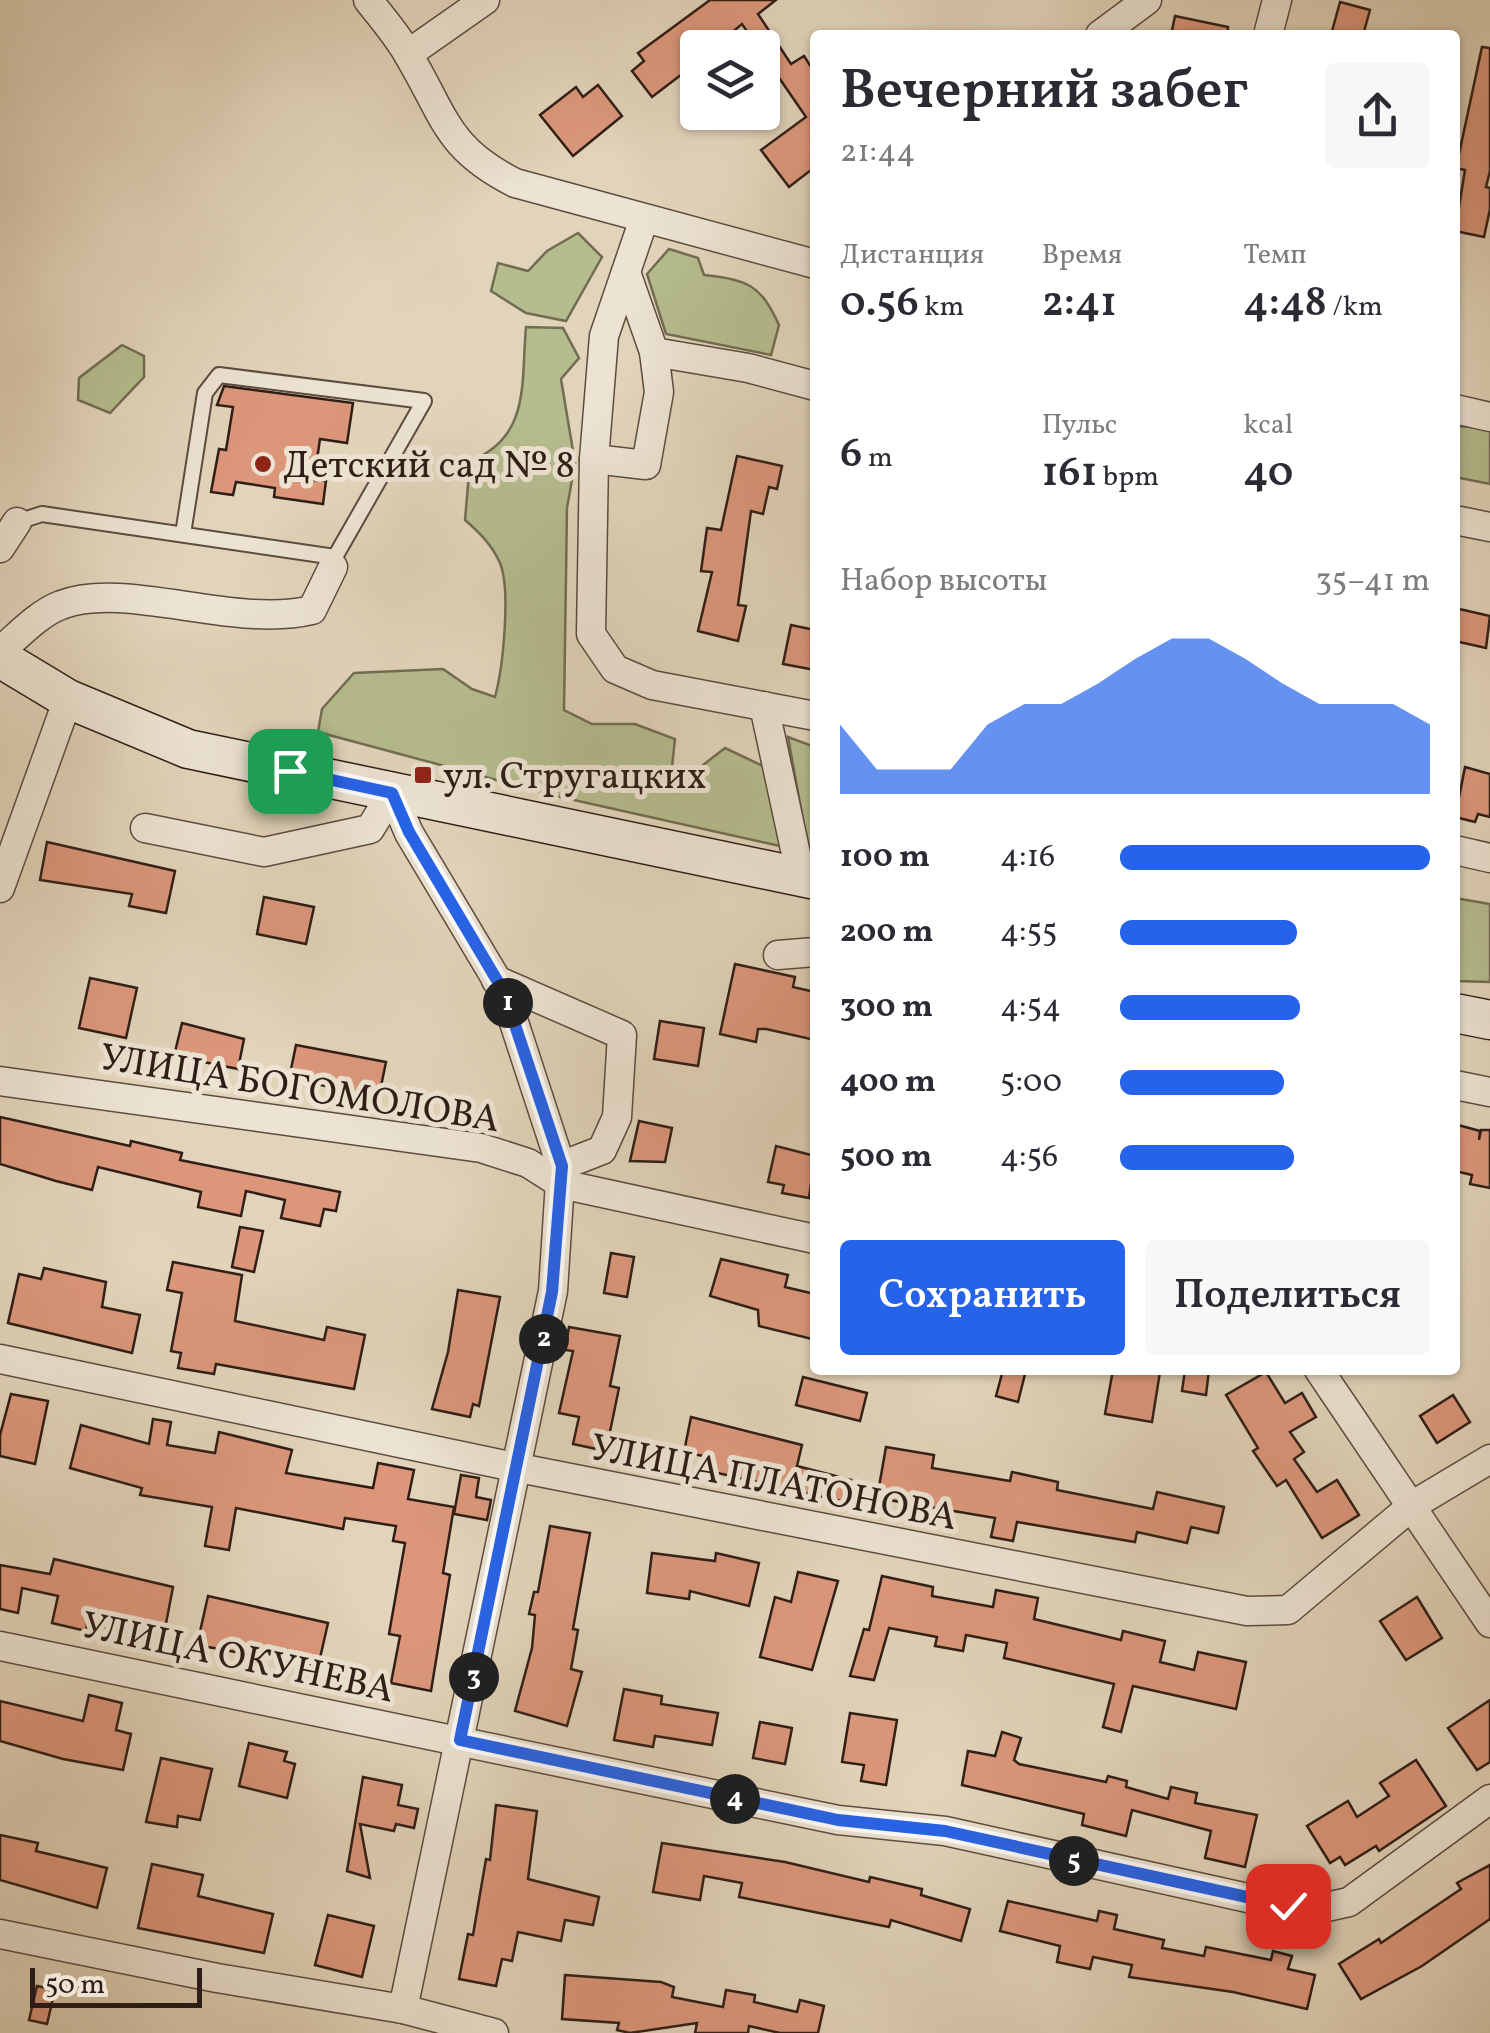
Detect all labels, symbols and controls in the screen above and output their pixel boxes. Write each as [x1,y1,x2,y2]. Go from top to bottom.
map controls [680,30,780,130]
button: layers [680,30,780,130]
text: Вечерний забег [840,55,1248,131]
button: share [1325,63,1430,168]
text: 21:44 [840,131,915,175]
text: Дистанция [840,236,984,275]
text: Время [1042,236,1122,275]
text: Темп [1243,236,1307,275]
text: 0.56 [840,275,919,334]
text: 2:41 [1042,275,1117,334]
text: 4:48 [1243,275,1327,334]
text: km [919,288,964,327]
text: /km [1327,288,1383,327]
text: Пульс [1042,406,1117,445]
text: kcal [1243,406,1293,445]
text: 6 [840,426,862,485]
text: m [862,439,893,478]
place label: Детский сад № 8 [283,441,575,494]
text: 161 [1042,445,1097,504]
text: 40 [1243,445,1293,504]
marker: Детский сад № 8 [252,453,274,475]
text: bpm [1097,458,1159,497]
text: Набор высоты [840,560,1047,604]
text: 35–41 m [1315,560,1430,604]
pin [248,729,333,814]
icon: arrive [263,744,318,799]
place label: ул. Стругацких [443,752,707,805]
marker: ул. Стругацких [412,764,434,786]
text: 100 m [840,836,930,880]
text: 4:16 [1000,836,1055,880]
text: 200 m [840,911,934,955]
text: 4:55 [1000,911,1057,955]
pin: 1 [483,978,533,1028]
text: 1 [502,983,514,1022]
text: 300 m [840,986,933,1030]
text: 4:54 [1000,986,1061,1030]
street label: УЛИЦА БОГОМОЛОВА [96,1033,503,1148]
text: 400 m [840,1061,936,1105]
text: 5:00 [1000,1061,1062,1105]
text: 500 m [840,1136,932,1180]
text: 4:56 [1000,1136,1058,1180]
button: Сохранить [840,1240,1125,1355]
button: Поделиться [1145,1240,1430,1355]
pin: 2 [519,1314,569,1364]
text: 2 [537,1319,551,1358]
street label: УЛИЦА ПЛАТОНОВА [586,1423,961,1546]
street label: УЛИЦА ОКУНЕВА [76,1600,398,1718]
pin: 3 [449,1652,499,1702]
text: 3 [467,1657,481,1696]
pin: 4 [710,1774,760,1824]
text: 4 [727,1779,743,1818]
pin: 5 [1049,1836,1099,1886]
text: 5 [1067,1841,1081,1880]
pin [1246,1864,1331,1949]
icon: check [1261,1879,1316,1934]
scale bar [30,1963,202,2008]
text: 50 m [45,1966,105,2005]

